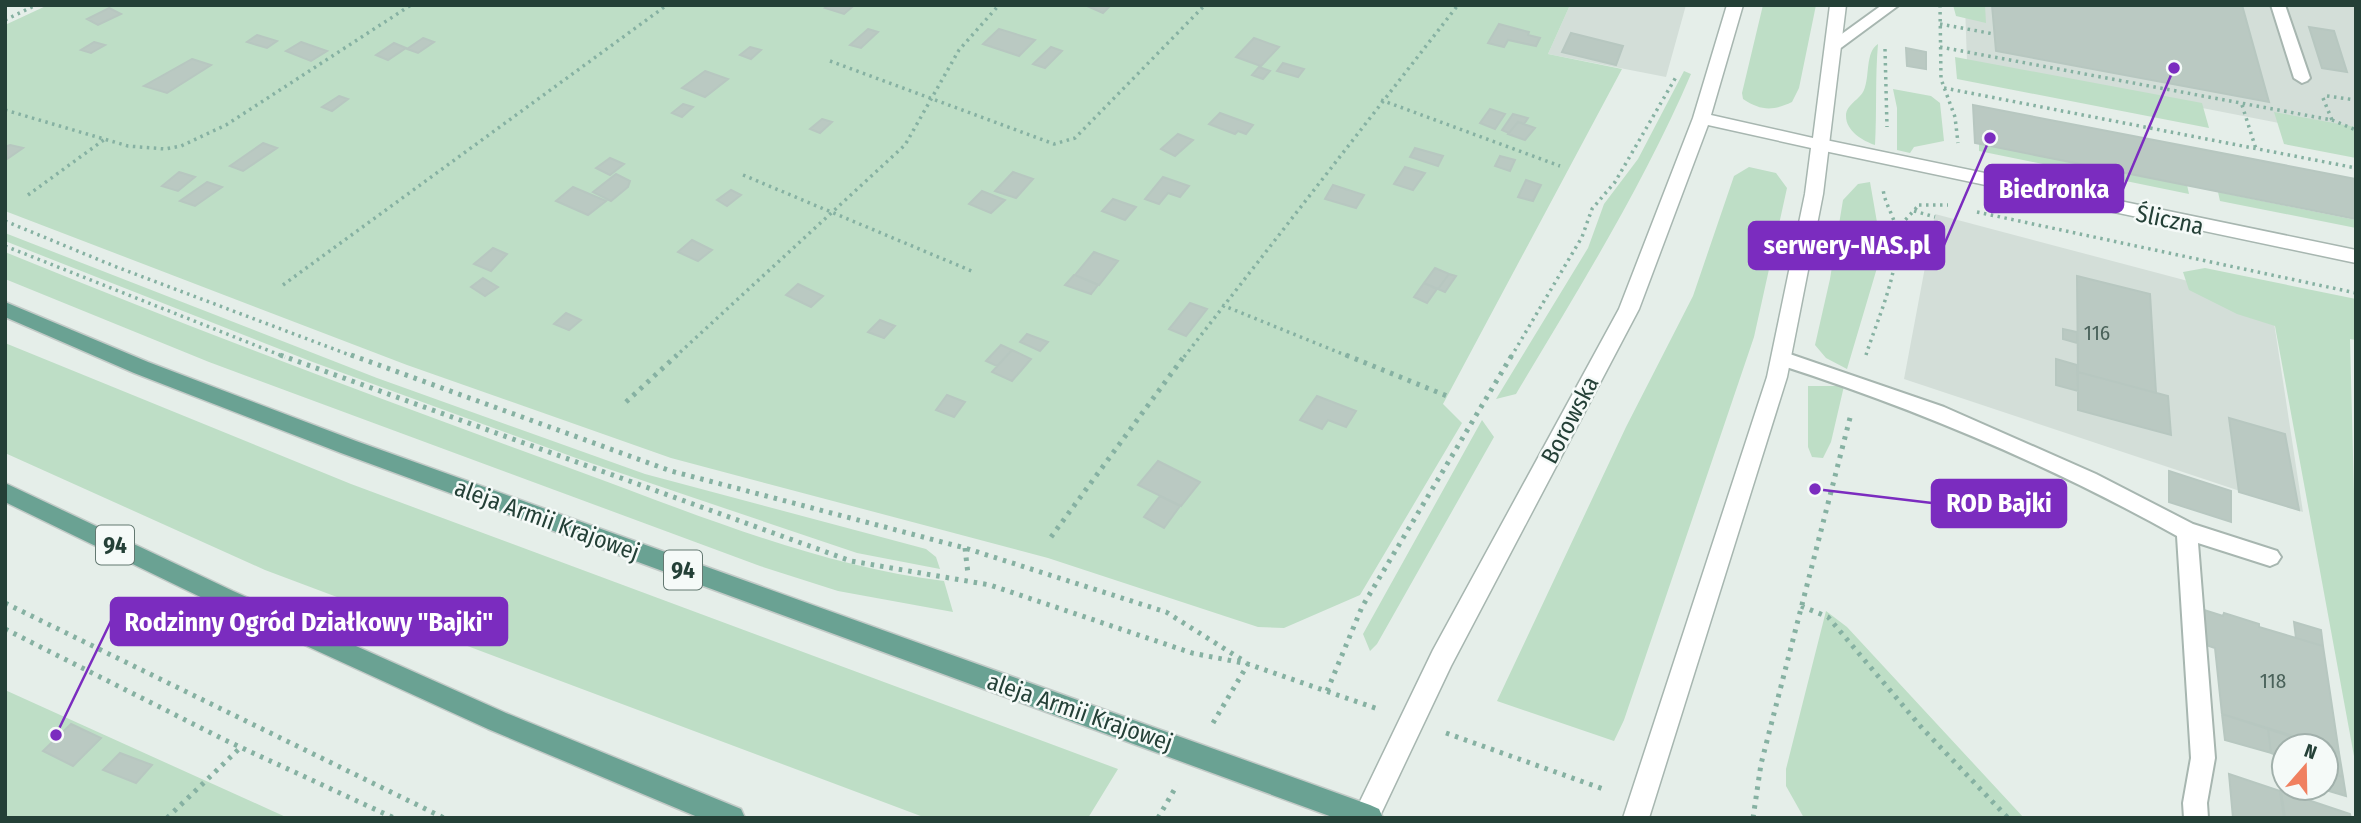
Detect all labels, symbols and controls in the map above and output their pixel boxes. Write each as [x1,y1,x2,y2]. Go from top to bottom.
callout: Biedronka [1985,165,2123,212]
text: Biedronka [1999,174,2109,205]
street label: Śliczna [2134,199,2206,241]
callout: serwery-NAS.pl [1749,222,1944,269]
text: serwery-NAS.pl [1764,230,1931,261]
house number: 116 [2084,320,2110,346]
street label: Borowska [1535,372,1605,468]
street label: aleja Armii Krajowej [451,474,643,566]
callout: ROD Bajki [1932,480,2066,527]
text: ROD Bajki [1946,488,2052,519]
road number: 94 [96,526,134,565]
road number: 94 [664,550,702,590]
callout: Rodzinny Ogród Działkowy "Bajki" [111,598,507,645]
text: Rodzinny Ogród Działkowy "Bajki" [125,607,493,638]
street label: aleja Armii Krajowej [984,667,1176,757]
house number: 118 [2260,668,2286,694]
north arrow [2270,732,2340,802]
text: N [2301,739,2320,764]

